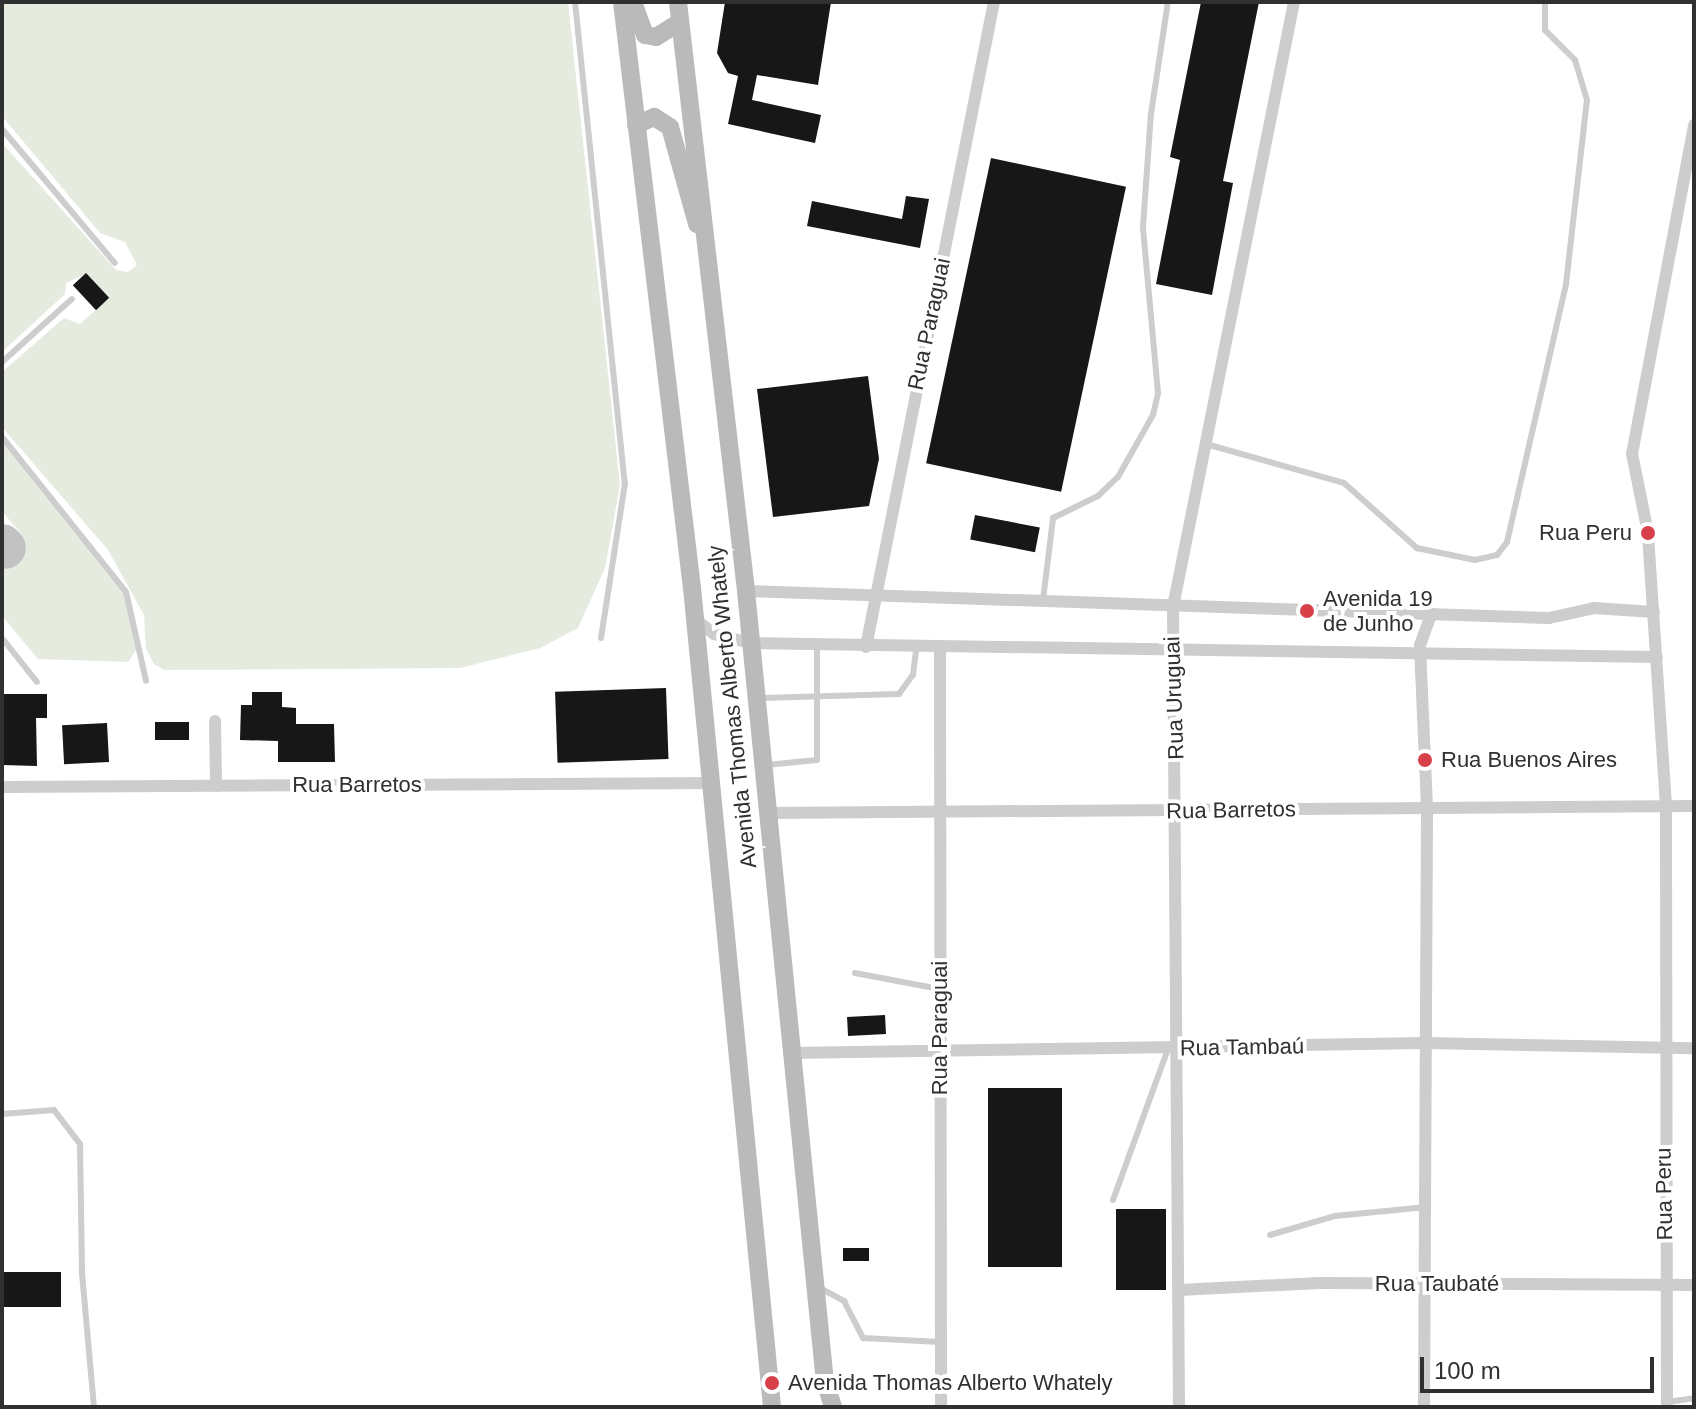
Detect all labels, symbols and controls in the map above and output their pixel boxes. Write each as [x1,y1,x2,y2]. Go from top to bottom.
street label: Rua Paraguai [902,255,956,393]
place label: Rua Peru [1539,520,1632,546]
marker: Rua Peru [1639,524,1657,542]
street label: Avenida Thomas Alberto Whately [702,543,762,871]
place label: Avenida 19 de Junho [1323,585,1433,636]
marker: Avenida 19 de Junho [1298,602,1316,620]
street label: Rua Uruguai [1159,636,1189,760]
place label: Rua Buenos Aires [1441,747,1618,773]
marker: Rua Buenos Aires [1416,751,1434,769]
street label: Rua Barretos [292,772,422,798]
street label: Rua Barretos [1166,796,1296,824]
street label: Rua Paraguai [927,961,953,1095]
street label: Rua Tambaú [1179,1033,1305,1061]
street label: Rua Peru [1650,1147,1678,1241]
street label: Rua Taubaté [1375,1271,1499,1297]
scale bar [1424,1341,1658,1391]
text: 100 m [1434,1357,1501,1384]
place label: Avenida Thomas Alberto Whately [788,1370,1114,1396]
marker: Avenida Thomas Alberto Whately [763,1374,781,1392]

